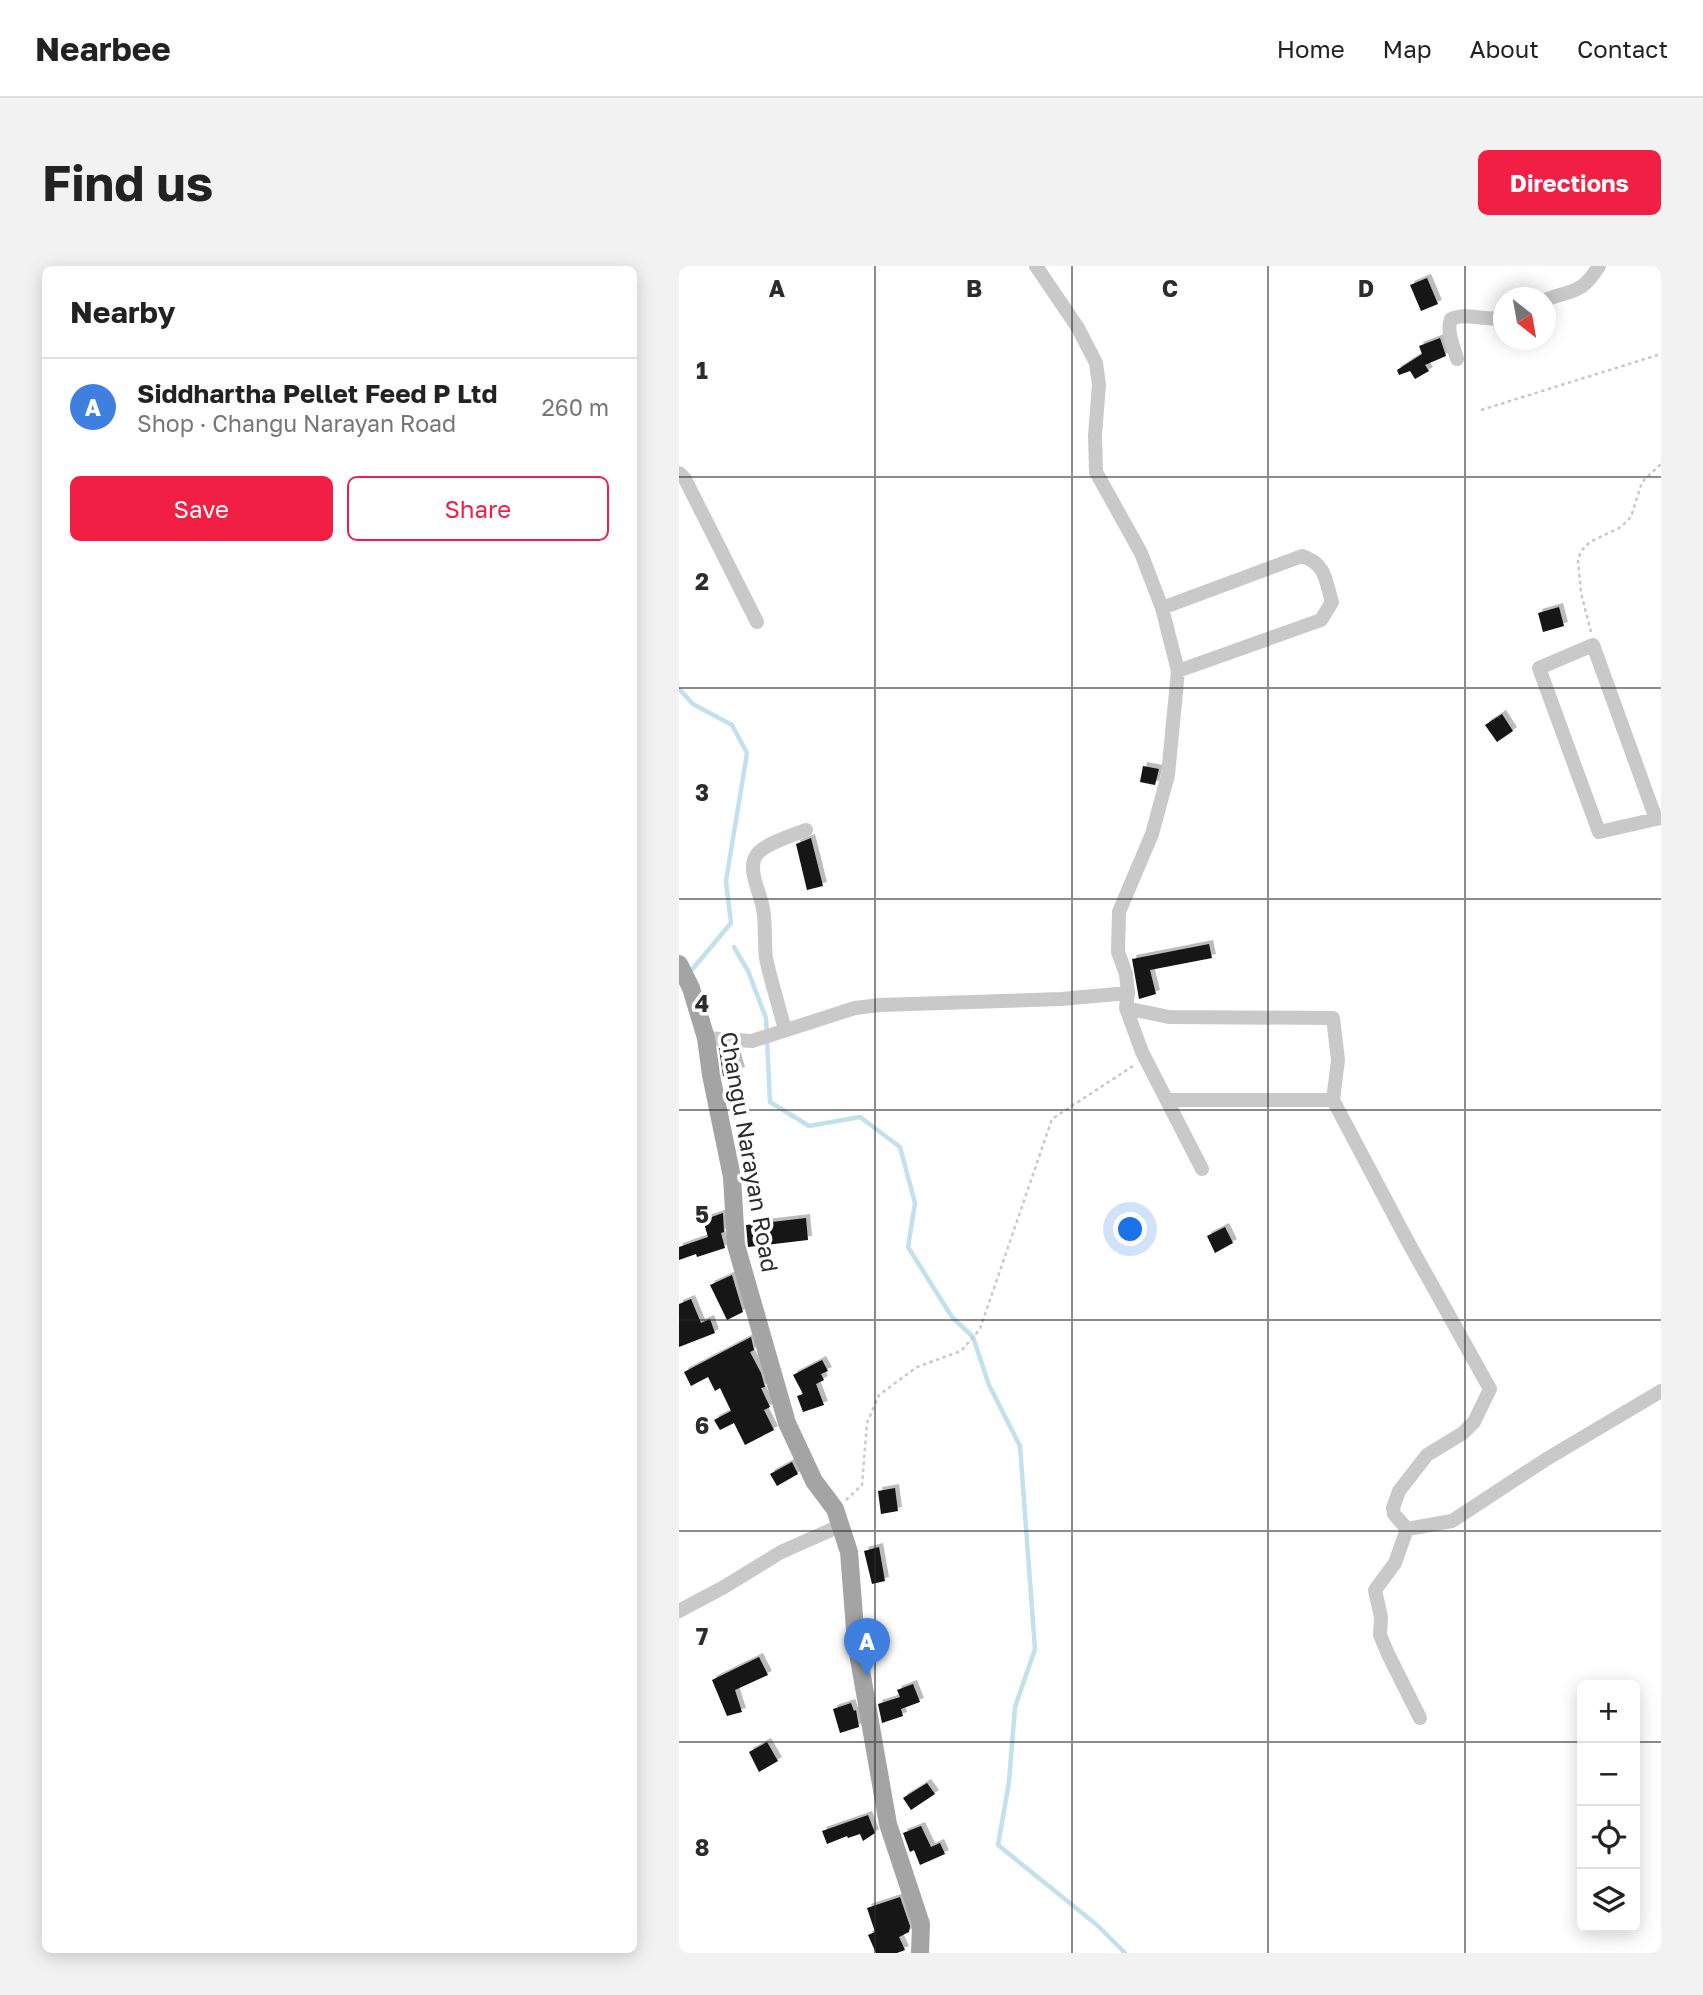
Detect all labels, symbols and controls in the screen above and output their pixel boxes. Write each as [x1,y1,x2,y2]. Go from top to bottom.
text: Nearbee [35,29,171,68]
text: Home [1277,34,1345,63]
text: Map [1383,34,1432,63]
text: About [1470,34,1539,63]
text: Contact [1577,34,1668,63]
button: Directions [1478,150,1661,215]
text: Find us [42,153,213,212]
text: A [769,274,786,302]
text: B [966,274,982,302]
text: C [1162,274,1178,302]
text: D [1358,274,1374,302]
north arrow [1493,287,1556,350]
text: Nearby [70,294,175,330]
text: 1 [696,356,708,384]
text: Siddhartha Pellet Feed P Ltd [137,378,497,409]
text: A [85,393,101,421]
text: 260 m [541,393,609,421]
text: Shop · Changu Narayan Road [137,409,456,437]
button: Save [70,476,333,541]
button: Share [347,476,609,541]
text: 2 [695,567,709,595]
text: 3 [695,778,709,806]
text: 4 [695,989,709,1017]
street label: Changu Narayan Road [715,1029,785,1274]
text: 5 [695,1200,709,1228]
your location [1113,1212,1147,1246]
text: 6 [695,1411,709,1439]
pin: A [844,1618,890,1676]
text: 7 [696,1622,708,1650]
map controls [1577,1680,1640,1932]
button: + [1577,1680,1640,1743]
button: − [1577,1743,1640,1806]
button: locate [1577,1806,1640,1869]
text: 8 [695,1833,709,1861]
button: layers [1577,1869,1640,1932]

